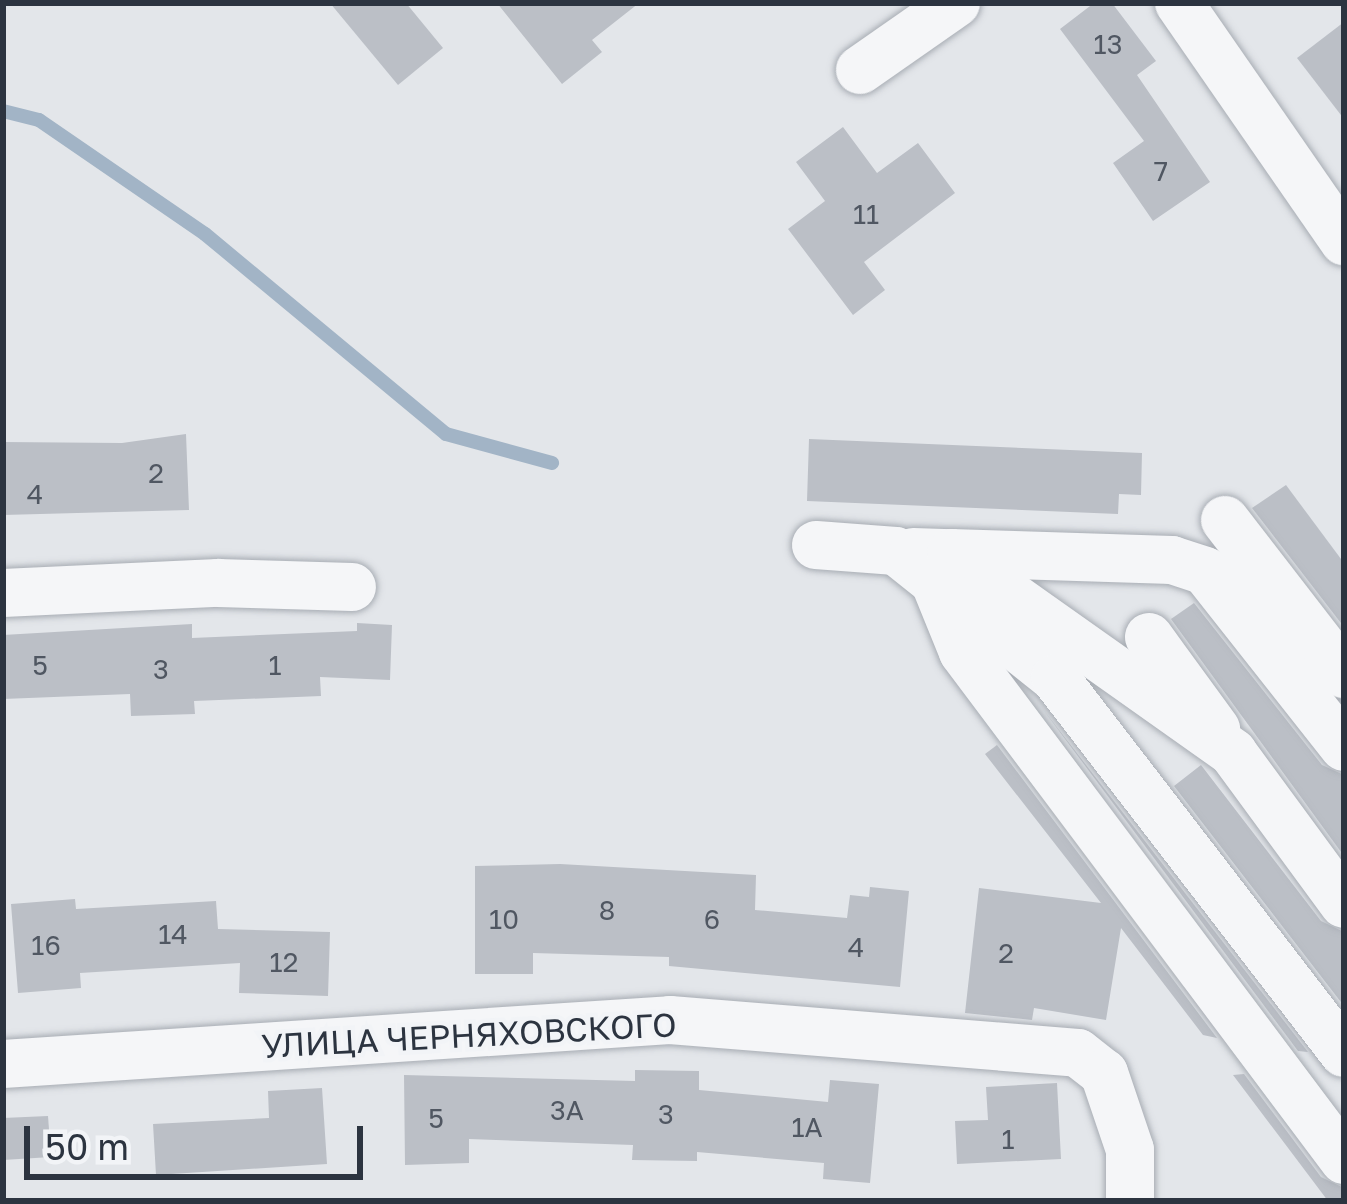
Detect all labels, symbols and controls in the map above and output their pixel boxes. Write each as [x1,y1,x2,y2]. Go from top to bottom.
house number: 13 [1094,29,1122,61]
house number: 7 [1154,156,1168,188]
house number: 11 [853,199,879,231]
house number: 2 [148,458,164,490]
house number: 4 [27,479,43,511]
house number: 5 [32,650,48,682]
house number: 1 [268,650,282,682]
house number: 3 [153,654,169,686]
house number: 8 [599,895,615,927]
house number: 10 [489,904,519,936]
house number: 6 [704,904,720,936]
house number: 14 [158,919,188,951]
house number: 16 [31,930,61,962]
house number: 4 [848,932,864,964]
house number: 2 [998,938,1014,970]
house number: 12 [270,947,298,979]
street label: УЛИЦА ЧЕРНЯХОВСКОГО [260,1004,678,1066]
house number: 3А [550,1095,584,1127]
house number: 3 [658,1099,674,1131]
scale bar [30,1102,369,1176]
house number: 5 [428,1103,444,1135]
house number: 1А [791,1112,823,1144]
house number: 1 [1001,1124,1015,1156]
text: 50 m [45,1125,129,1168]

